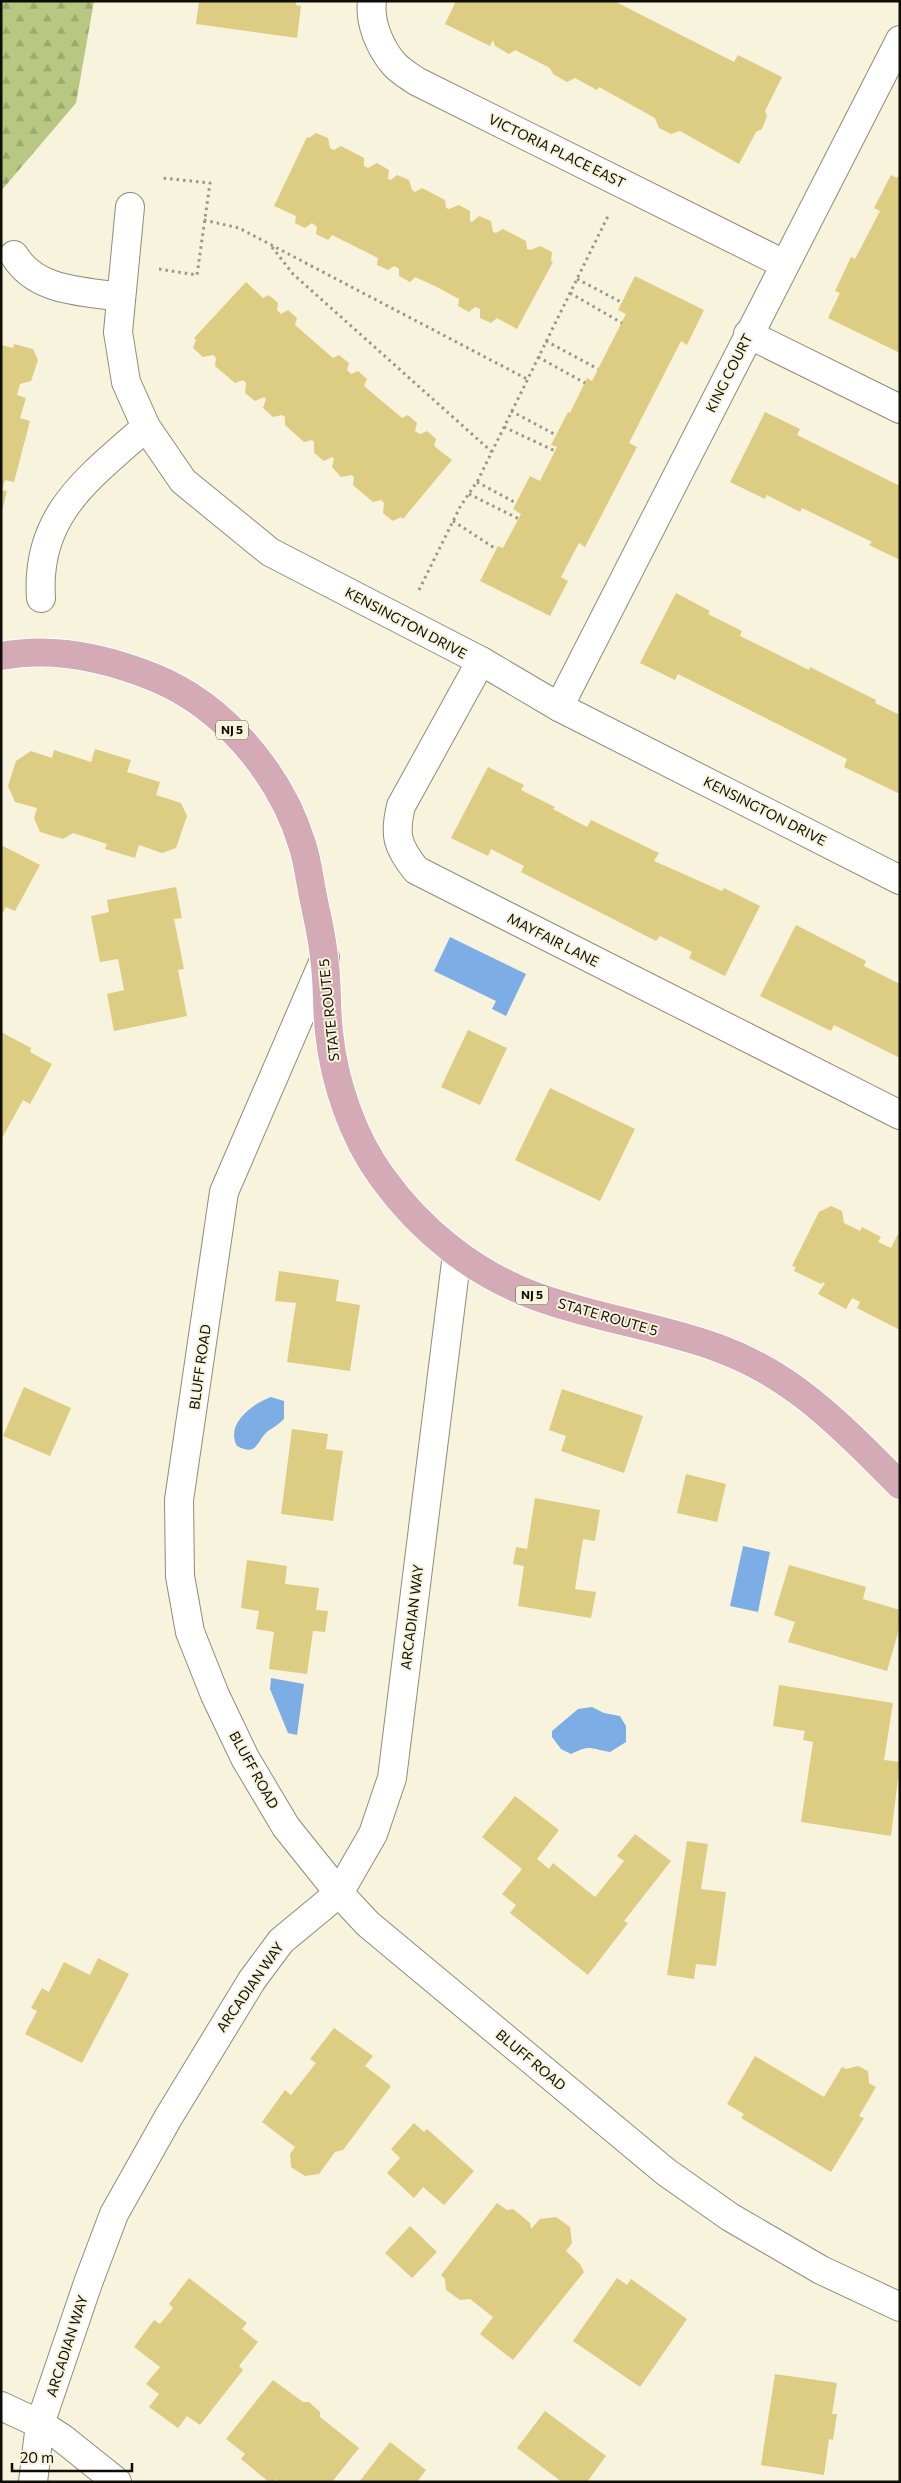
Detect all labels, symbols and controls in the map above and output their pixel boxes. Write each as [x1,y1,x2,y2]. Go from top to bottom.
street label: VICTORIA PLACE EAST [486,110,629,191]
street label: KING COURT [701,331,756,415]
street label: KENSINGTON DRIVE [342,583,470,662]
road number: NJ 5 [216,720,248,740]
street label: KENSINGTON DRIVE [701,772,830,849]
street label: MAYFAIR LANE [505,909,602,970]
street label: STATE ROUTE 5 [315,958,342,1062]
road number: NJ 5 [516,1286,548,1304]
street label: STATE ROUTE 5 [556,1294,660,1339]
street label: BLUFF ROAD [185,1323,214,1411]
street label: ARCADIAN WAY [397,1563,426,1671]
street label: BLUFF ROAD [226,1728,283,1812]
street label: ARCADIAN WAY [212,1938,287,2035]
street label: BLUFF ROAD [493,2025,570,2094]
street label: ARCADIAN WAY [42,2293,91,2399]
scale bar [12,2440,132,2472]
text: 20 m [20,2448,54,2466]

